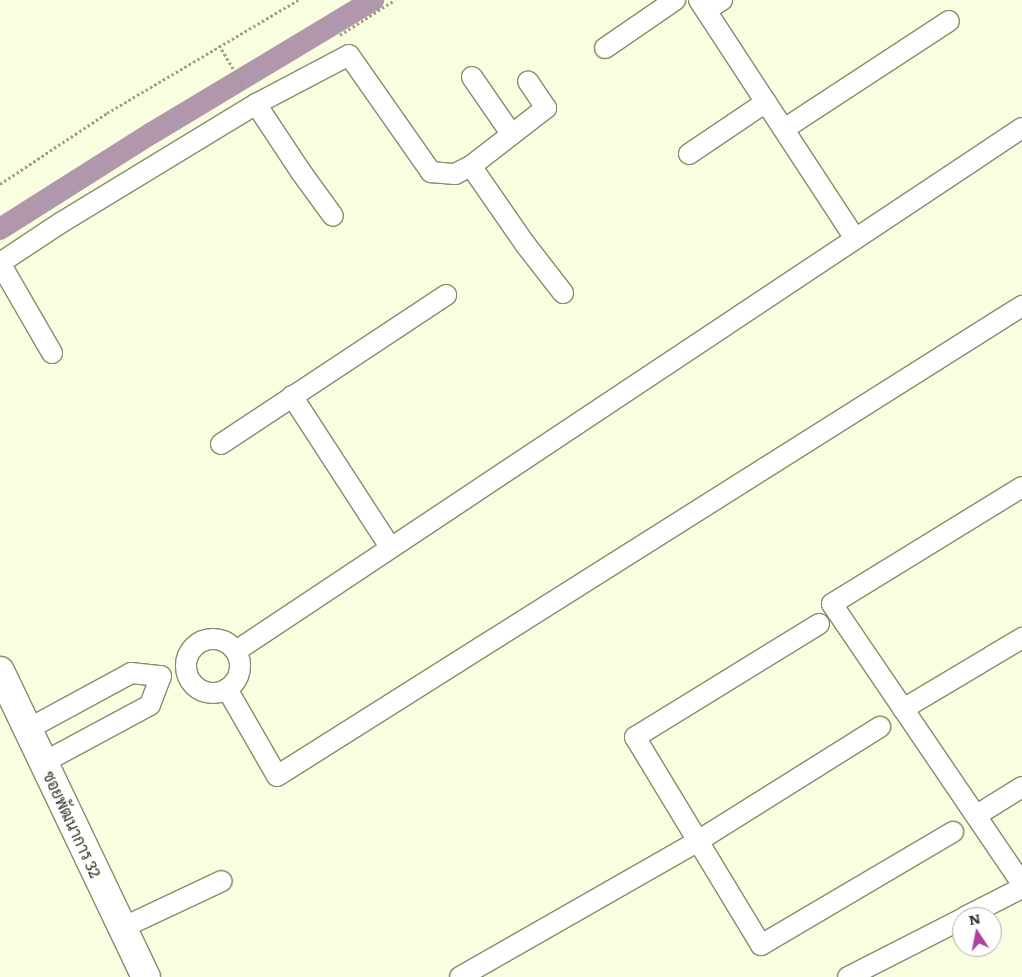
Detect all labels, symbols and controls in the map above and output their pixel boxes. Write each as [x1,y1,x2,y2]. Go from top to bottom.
street label: ซอยพัฒนาการ 32 [40,768,106,880]
north arrow [952,907,1002,957]
text: N [967,907,982,929]

